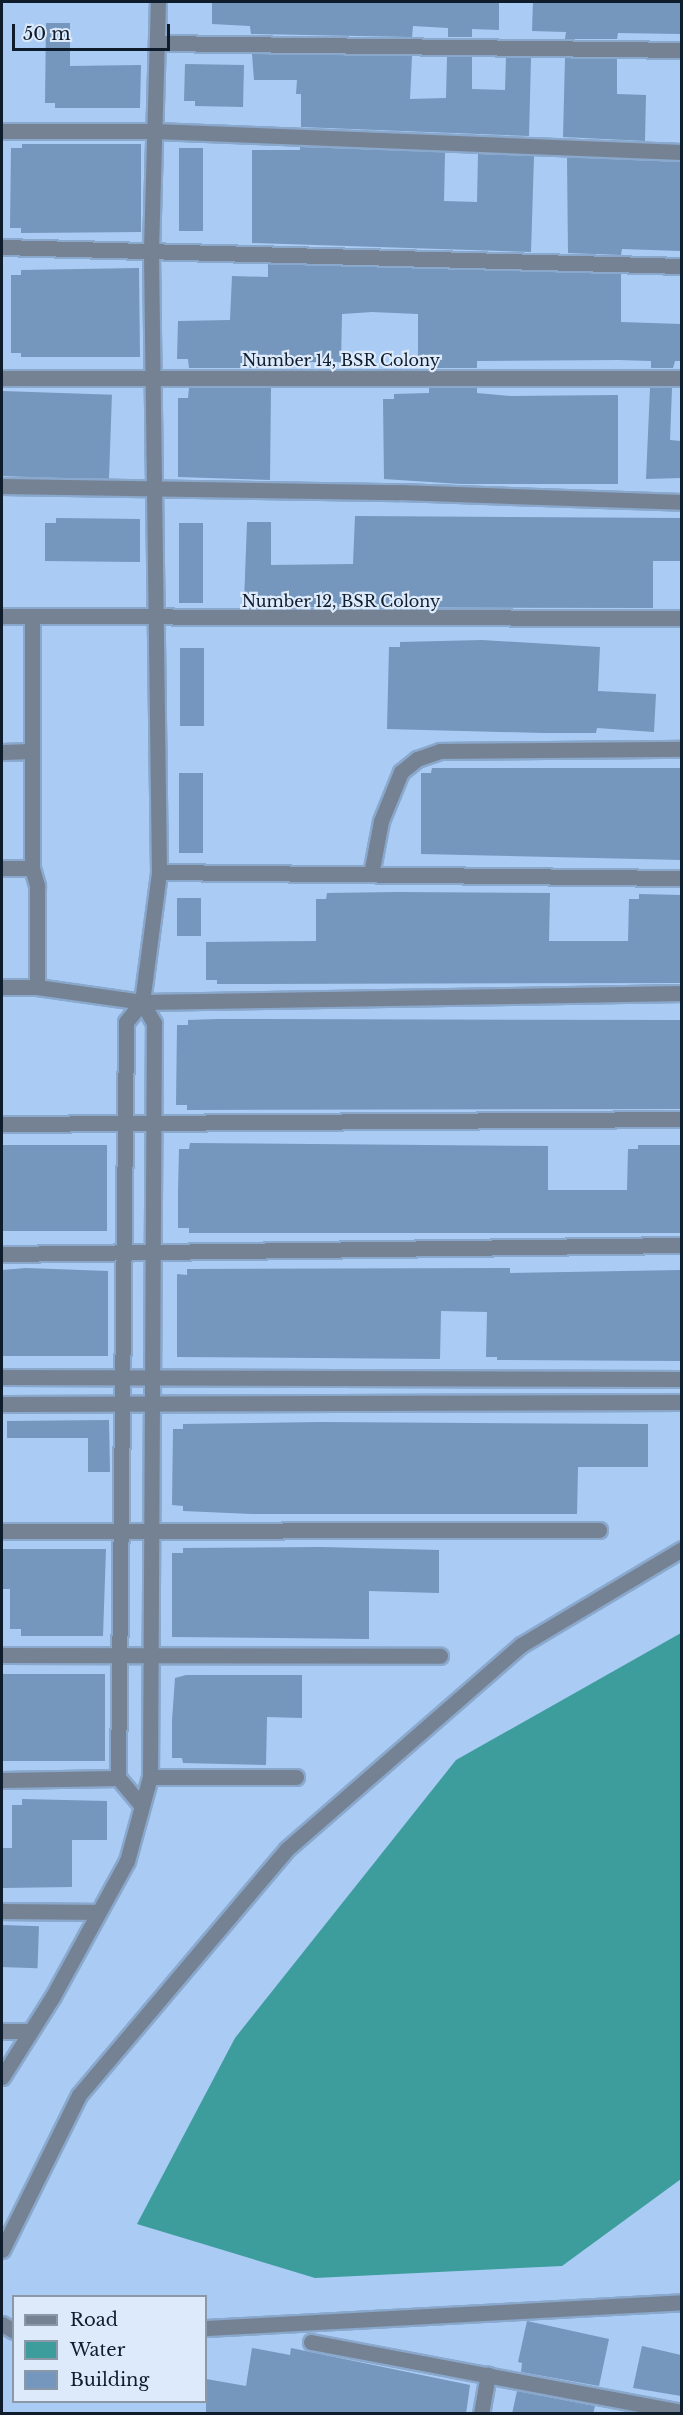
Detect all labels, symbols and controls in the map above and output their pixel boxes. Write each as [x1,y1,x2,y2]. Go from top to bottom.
scale bar [15,12,172,50]
text: 50 m [23,23,71,45]
street label: Number 14, BSR Colony [242,350,440,370]
street label: Number 12, BSR Colony [241,591,441,611]
legend [12,2295,207,2403]
text: Road [70,2309,118,2331]
text: Water [70,2339,125,2361]
text: Building [70,2369,149,2391]

